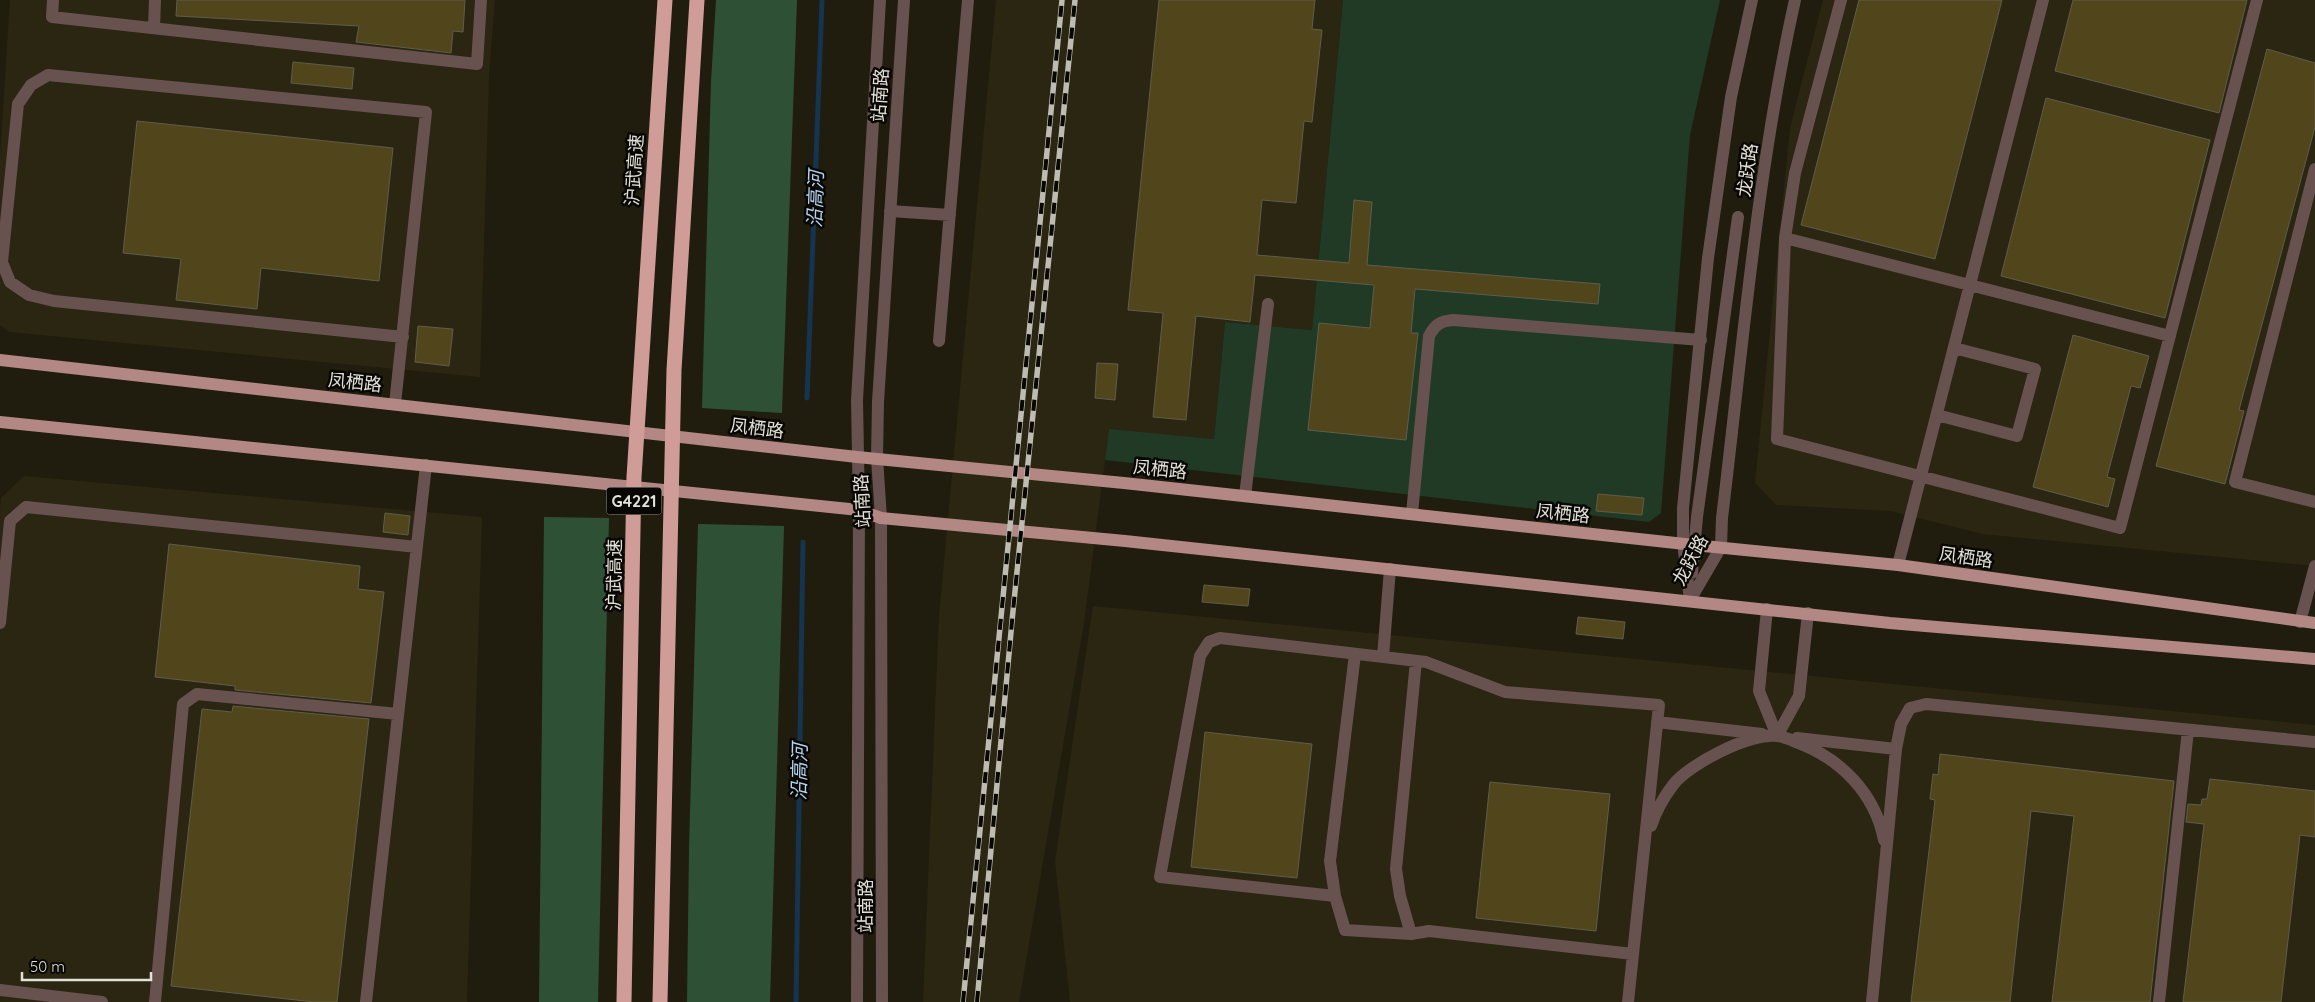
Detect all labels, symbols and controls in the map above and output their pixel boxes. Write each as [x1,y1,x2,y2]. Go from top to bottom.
street label: 站南路 [867,67,893,123]
street label: 沪武高速 [620,133,648,207]
street label: 龙跃路 [1732,142,1762,198]
water label: 沿高河 [802,166,828,228]
street label: 凤栖路 [327,368,383,396]
street label: 凤栖路 [729,413,785,443]
street label: 凤栖路 [1132,455,1188,483]
street label: 站南路 [849,473,875,529]
road number: G4221 [606,488,662,514]
street label: 凤栖路 [1535,499,1591,527]
street label: 龙跃路 [1667,531,1713,589]
street label: 沪武高速 [602,539,626,611]
street label: 凤栖路 [1938,542,1994,572]
water label: 沿高河 [787,739,812,801]
street label: 站南路 [854,879,877,933]
scale bar [22,950,151,982]
text: 50 m [30,957,65,976]

